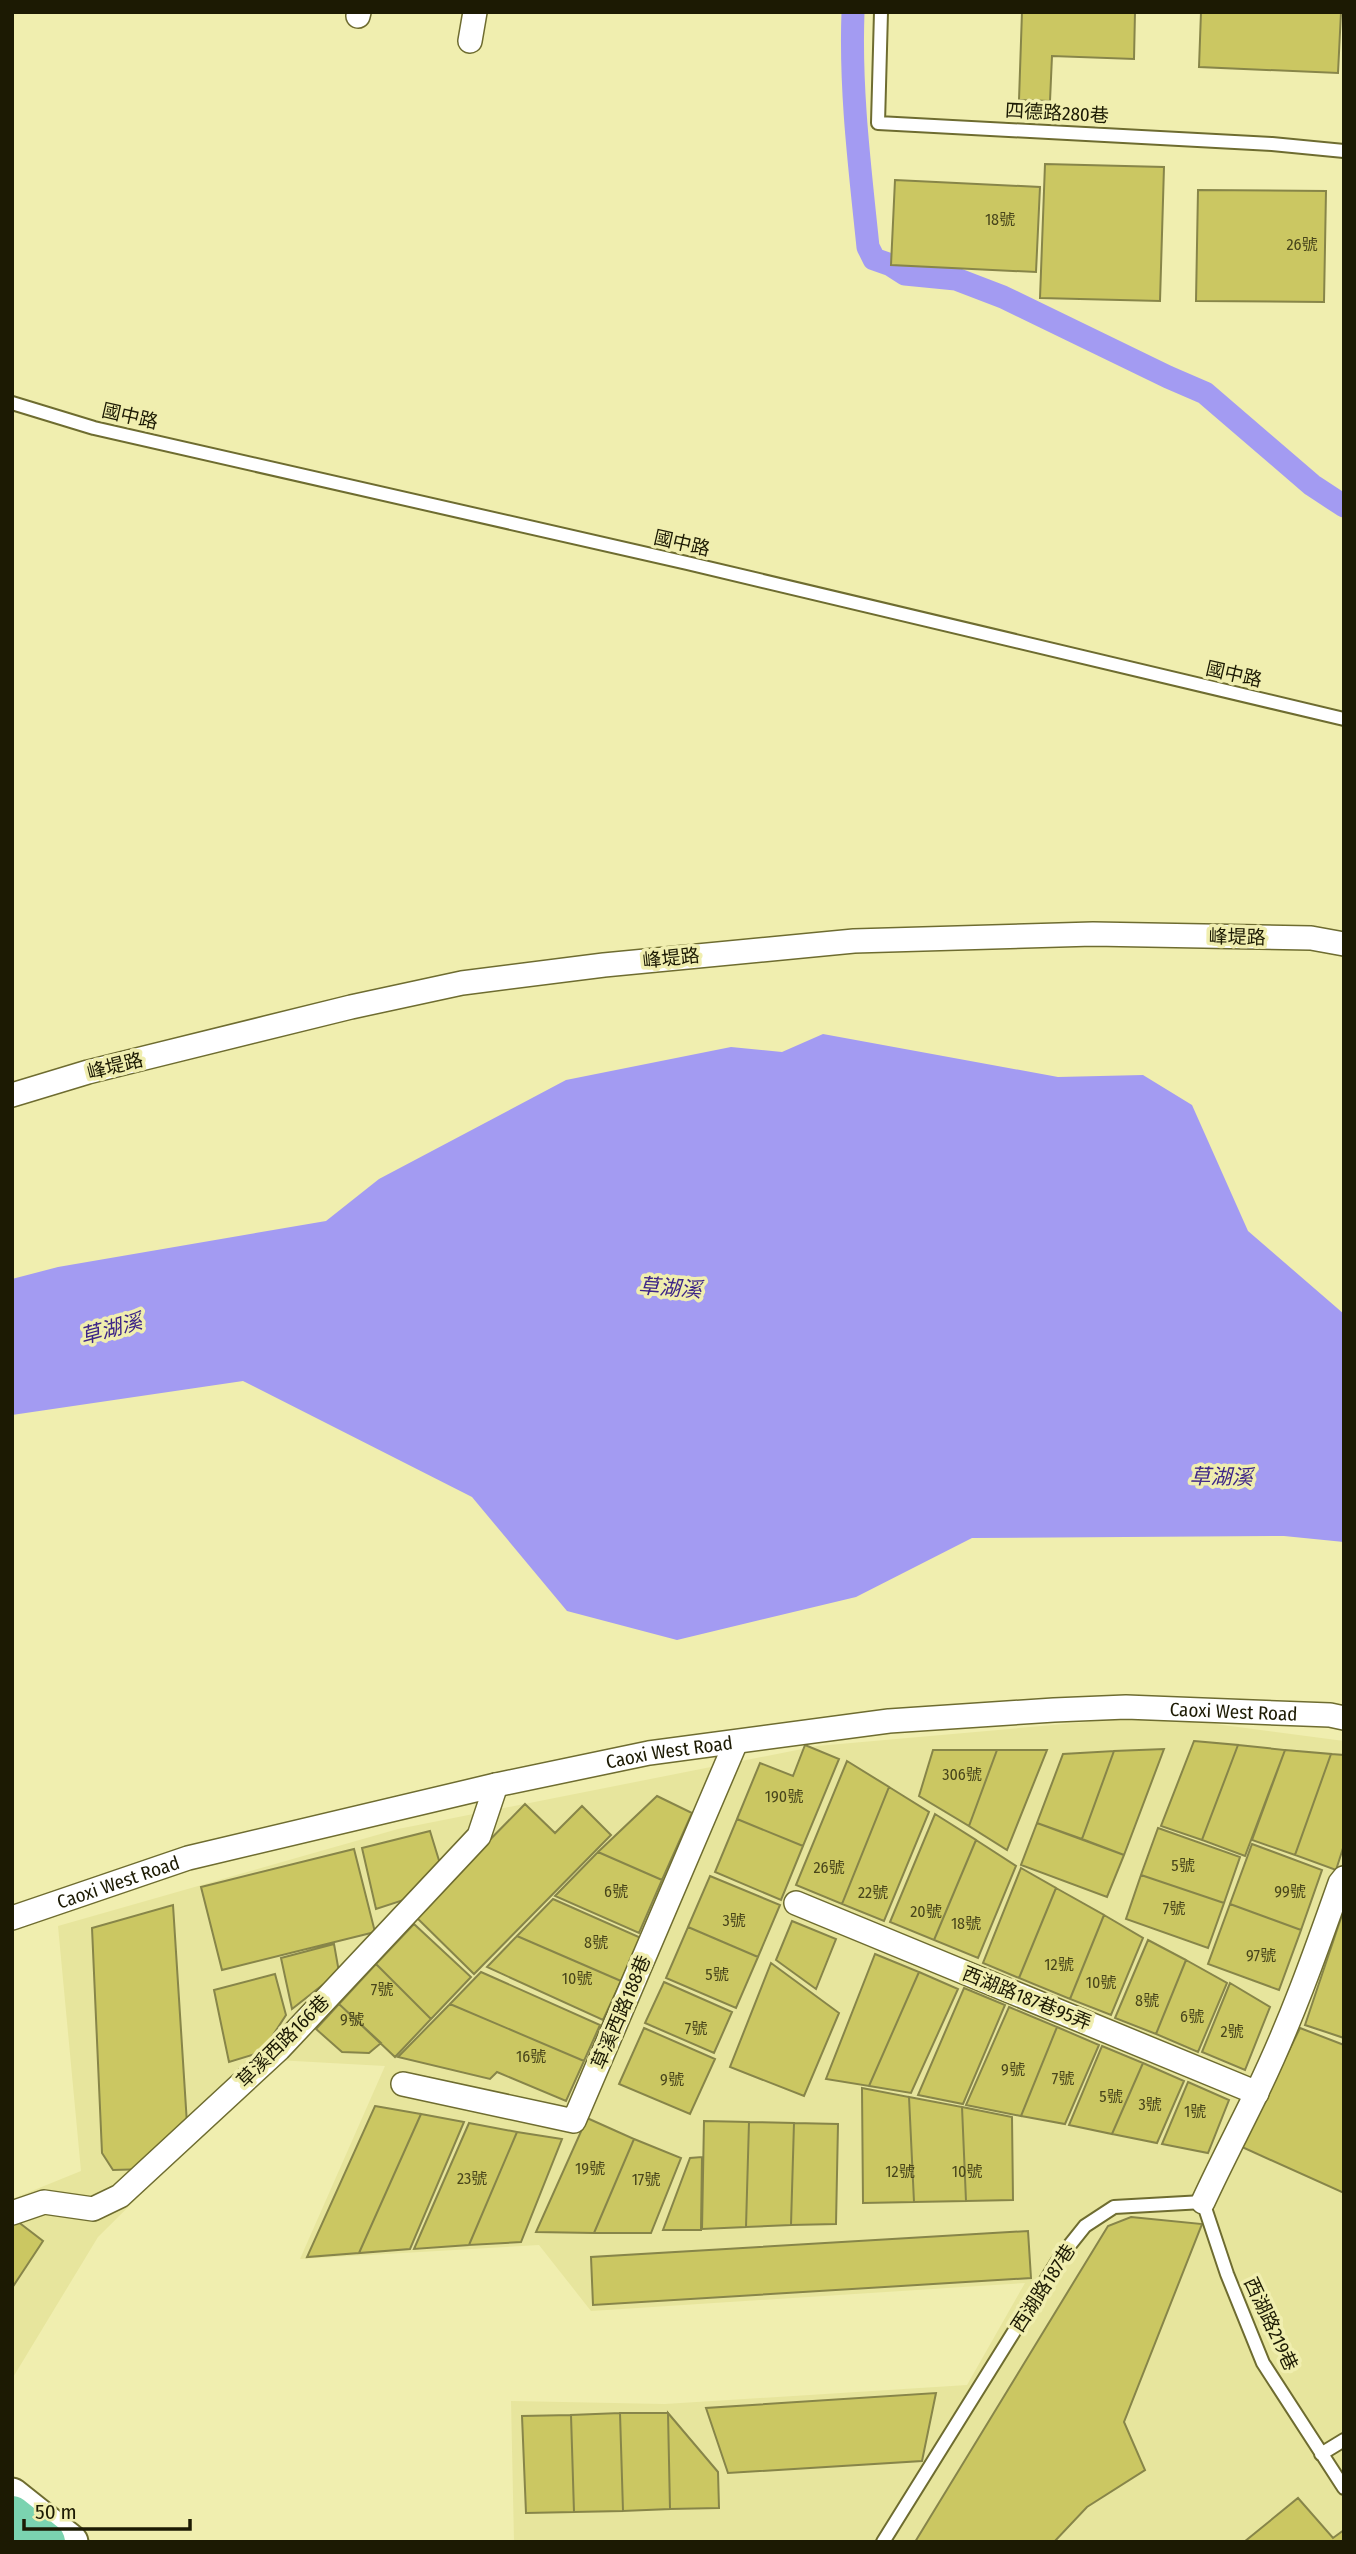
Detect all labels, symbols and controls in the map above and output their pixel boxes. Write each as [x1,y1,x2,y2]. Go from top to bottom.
street label: 四德路280巷 [1005,99,1109,127]
house number: 18號 [985,210,1015,229]
house number: 26號 [1287,235,1318,254]
street label: 國中路 [100,398,160,434]
street label: 國中路 [652,525,712,561]
street label: 國中路 [1204,656,1264,692]
street label: 峰堤路 [1208,925,1266,949]
street label: 峰堤路 [641,944,701,972]
street label: 峰堤路 [85,1048,145,1084]
water label: 草湖溪 [638,1273,705,1303]
water label: 草湖溪 [77,1308,148,1350]
water label: 草湖溪 [1189,1463,1256,1491]
street label: Caoxi West Road [1169,1697,1298,1725]
street label: Caoxi West Road [604,1730,734,1773]
house number: 306號 [942,1765,982,1784]
house number: 190號 [765,1787,803,1806]
street label: Caoxi West Road [54,1850,182,1913]
house number: 5號 [1171,1856,1195,1875]
house number: 26號 [814,1858,845,1877]
house number: 6號 [604,1882,628,1901]
house number: 99號 [1274,1882,1306,1901]
house number: 22號 [858,1883,888,1902]
house number: 7號 [1163,1899,1185,1918]
house number: 20號 [910,1902,942,1921]
house number: 3號 [722,1911,746,1930]
house number: 18號 [951,1914,981,1933]
house number: 8號 [584,1933,608,1952]
house number: 97號 [1246,1946,1276,1965]
street label: 草溪西路188巷 [587,1952,655,2072]
house number: 12號 [1044,1955,1074,1974]
street label: 西湖路187巷95弄 [959,1962,1095,2034]
house number: 5號 [705,1965,729,1984]
house number: 10號 [562,1969,592,1988]
house number: 10號 [1086,1973,1116,1992]
house number: 7號 [371,1980,393,1999]
street label: 草溪西路166巷 [232,1990,334,2092]
house number: 8號 [1135,1991,1159,2010]
house number: 6號 [1180,2007,1204,2026]
house number: 9號 [340,2010,364,2029]
house number: 7號 [685,2019,707,2038]
house number: 2號 [1220,2022,1244,2041]
house number: 16號 [516,2047,546,2066]
house number: 9號 [1001,2060,1025,2079]
house number: 7號 [1052,2069,1074,2088]
house number: 9號 [660,2070,684,2089]
house number: 5號 [1099,2087,1123,2106]
house number: 3號 [1138,2095,1162,2114]
house number: 1號 [1184,2102,1206,2121]
house number: 19號 [575,2159,605,2178]
house number: 12號 [885,2162,915,2181]
house number: 10號 [952,2162,982,2181]
house number: 23號 [457,2169,487,2188]
house number: 17號 [632,2170,660,2189]
street label: 西湖路187巷 [1006,2240,1080,2336]
street label: 西湖路219巷 [1239,2274,1303,2374]
scale bar [24,2488,191,2532]
text: 50 m [35,2499,77,2525]

